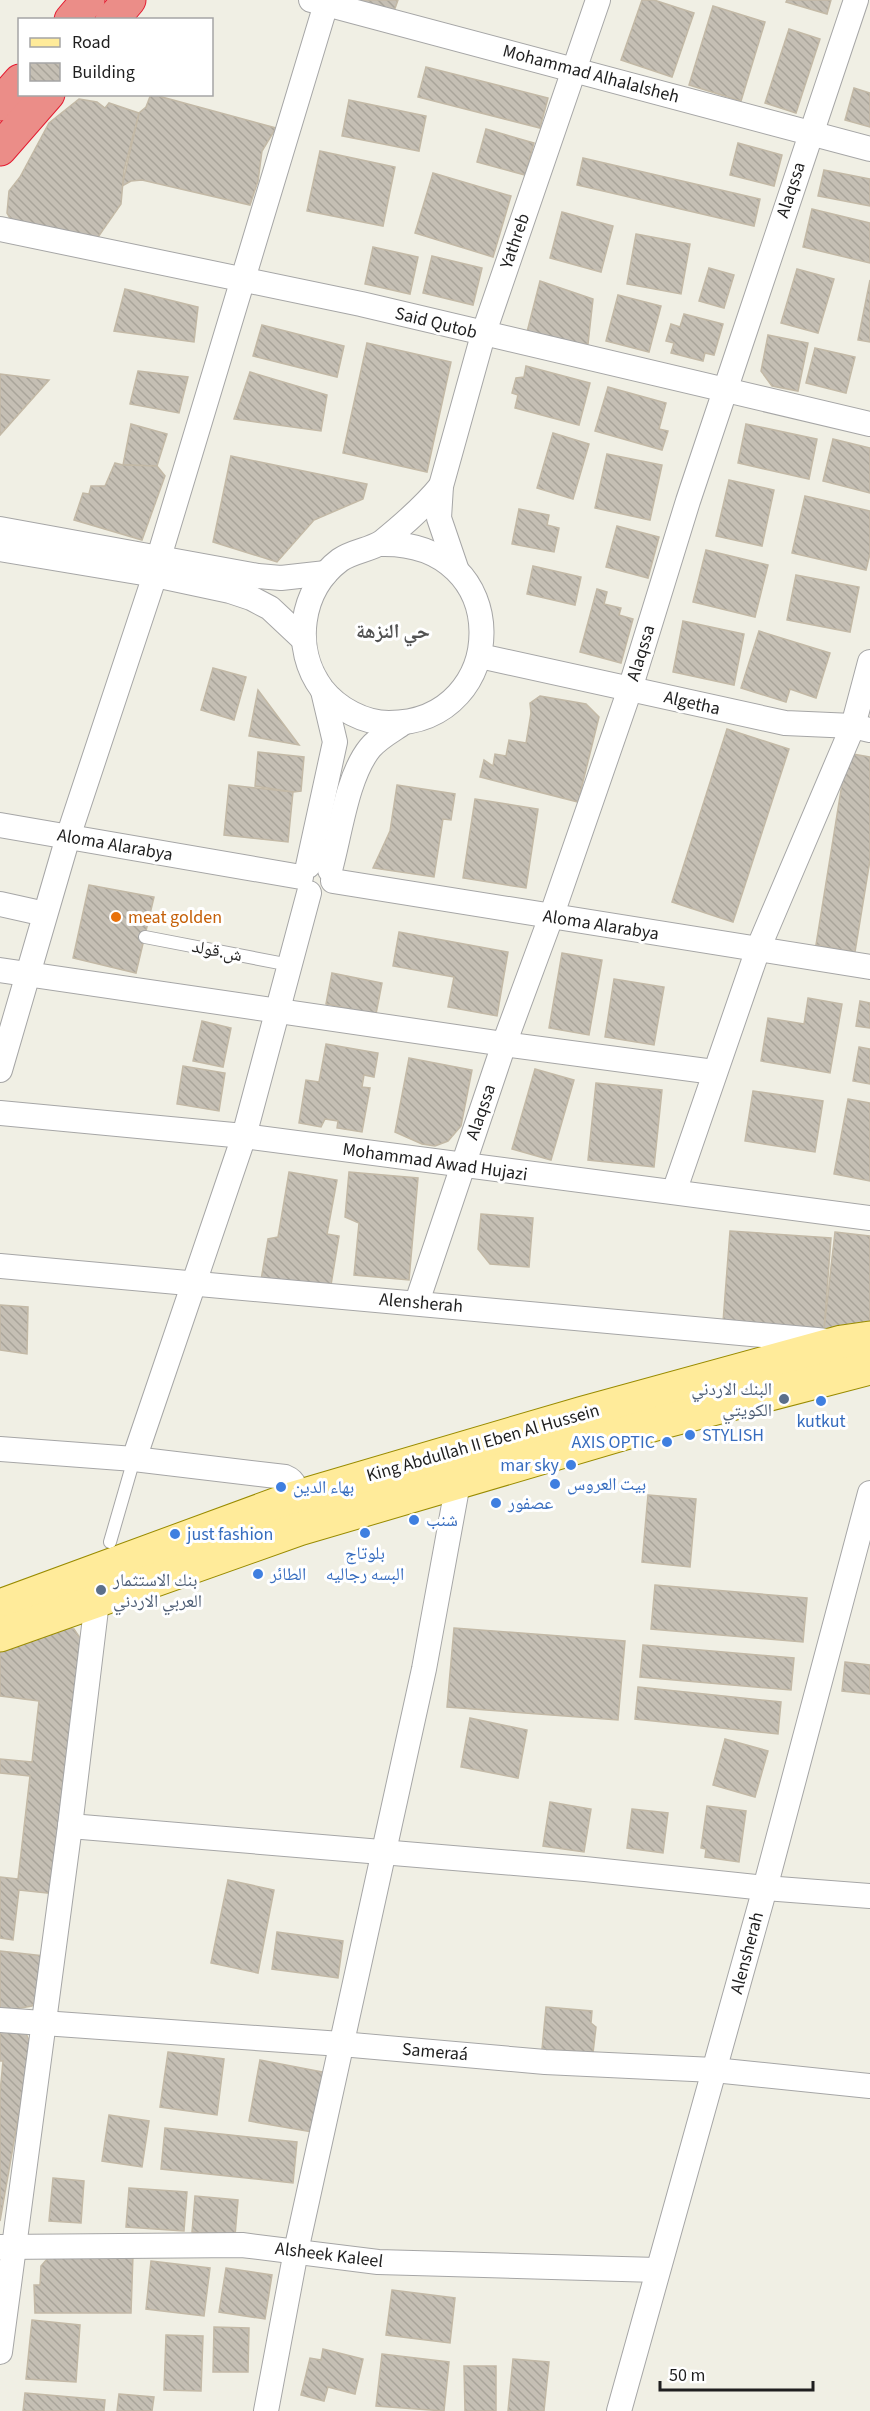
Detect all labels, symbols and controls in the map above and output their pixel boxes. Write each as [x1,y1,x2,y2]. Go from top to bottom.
legend [18,18,213,96]
text: Road [72,30,111,55]
street label: Mohammad Alhalalsheh [500,38,682,110]
text: Building [72,60,135,85]
street label: Alaqssa [770,159,812,221]
street label: Yathreb [494,210,536,273]
street label: Said Qutob [392,301,480,345]
district label: حي النزهة [356,618,430,647]
street label: Alaqssa [621,622,661,684]
street label: Algetha [661,684,723,722]
street label: Aloma Alarabya [55,823,175,867]
street label: Aloma Alarabya [541,903,661,947]
place label: meat golden [128,905,222,930]
marker: meat golden [109,910,123,924]
street label: ش.قولد [190,934,244,968]
street label: Alaqssa [460,1081,502,1143]
street label: Mohammad Awad Hujazi [341,1137,529,1187]
street label: Alensherah [378,1287,464,1319]
place label: البنك الاردني الكويتي [691,1377,772,1424]
marker: البنك الاردني الكويتي [777,1392,791,1406]
marker: kutkut [814,1394,828,1408]
street label: King Abdullah II Eben Al Hussein [364,1398,602,1488]
place label: kutkut [796,1409,846,1434]
place label: STYLISH [702,1423,764,1448]
marker: STYLISH [683,1428,697,1442]
place label: AXIS OPTIC [572,1430,655,1455]
marker: AXIS OPTIC [660,1435,674,1449]
place label: mar sky [500,1453,560,1478]
marker: mar sky [564,1458,578,1472]
place label: بيت العروس [567,1472,646,1497]
place label: بهاء الدين [293,1475,354,1500]
marker: بيت العروس [548,1477,562,1491]
marker: بهاء الدين [274,1480,288,1494]
place label: عصفور [507,1491,553,1516]
marker: عصفور [489,1496,503,1510]
place label: شنب [426,1508,458,1533]
marker: شنب [407,1513,421,1527]
place label: just fashion [186,1522,273,1547]
marker: بلوتاج البسه رجاليه [358,1526,372,1540]
marker: just fashion [168,1527,182,1541]
place label: بلوتاج البسه رجاليه [326,1541,404,1587]
place label: الطائر [269,1562,306,1587]
marker: الطائر [251,1567,265,1581]
place label: بنك الاستثمار العربي الاردني [112,1568,202,1615]
marker: بنك الاستثمار العربي الاردني [94,1583,108,1597]
street label: Alensherah [724,1909,770,1997]
street label: Sameraá [401,2037,469,2067]
street label: Alsheek Kaleel [274,2236,384,2274]
scale bar [660,2354,813,2392]
text: 50 m [669,2363,705,2388]

